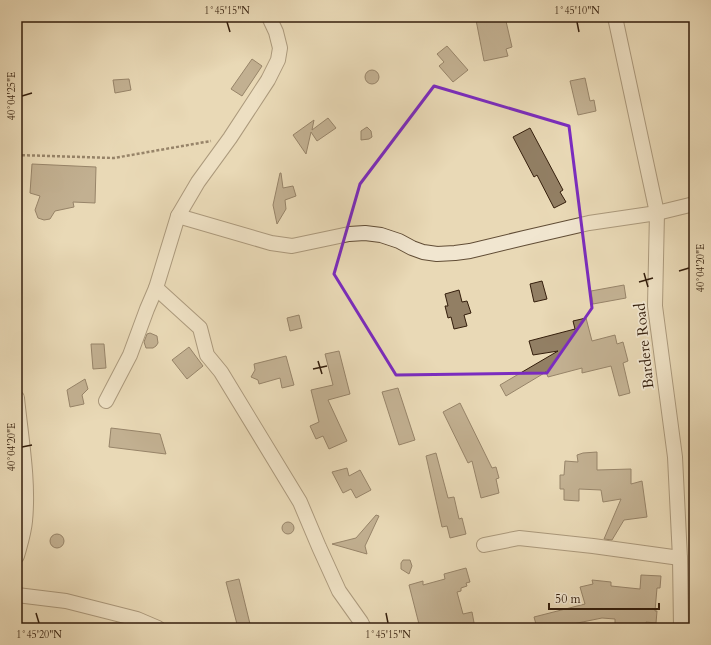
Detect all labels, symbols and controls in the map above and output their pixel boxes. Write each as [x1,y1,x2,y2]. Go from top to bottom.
text: 1°45'15"N [204,4,250,18]
text: 1°45'10"N [554,4,600,18]
text: 40°04'25"E [5,72,19,120]
text: 40°04'20"E [694,244,708,292]
street label: Bardere Road [630,302,658,390]
text: 40°04'20"E [5,423,19,471]
scale bar [549,585,659,611]
text: 50 m [555,591,582,607]
text: 1°45'20"N [16,628,62,642]
text: 1°45'15"N [365,628,411,642]

